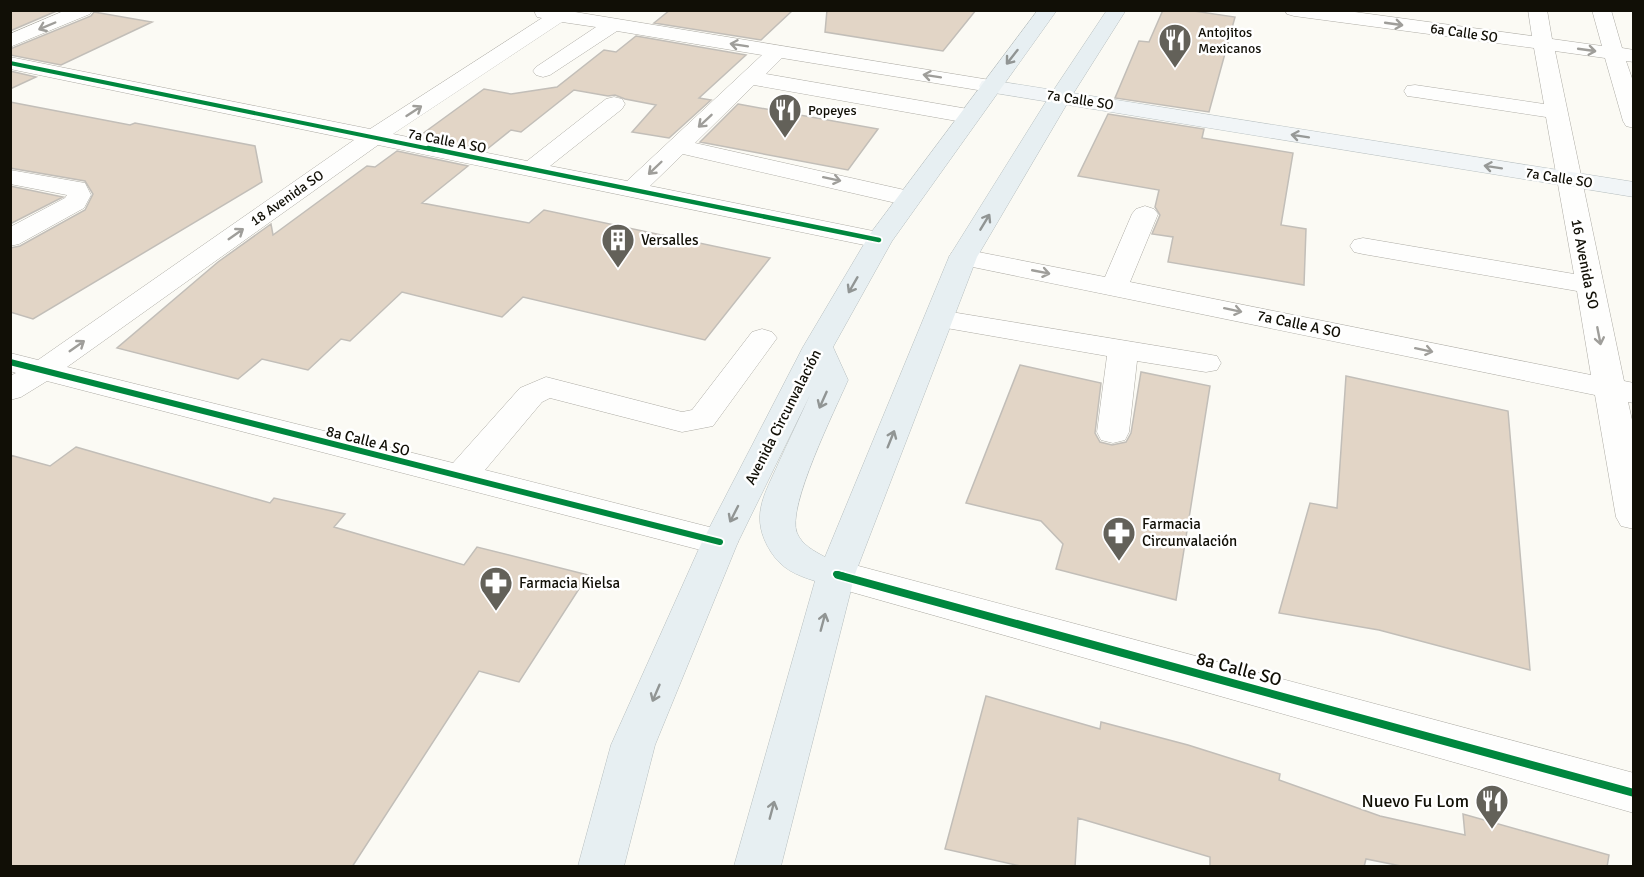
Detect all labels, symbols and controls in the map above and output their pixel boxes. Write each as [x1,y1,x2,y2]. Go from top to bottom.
one-way arrow [1383,18,1403,29]
street label: 6a Calle SO [1429,20,1499,46]
one-way arrow [38,21,56,32]
restaurant icon: Antojitos Mexicanos [1157,22,1193,69]
place label: Antojitos Mexicanos [1198,24,1261,57]
one-way arrow [730,39,750,50]
one-way arrow [1577,44,1597,55]
one-way arrow [1006,48,1019,64]
one-way arrow [922,71,942,82]
street label: 7a Calle SO [1045,86,1115,114]
restaurant icon: Popeyes [767,92,803,139]
place label: Popeyes [808,102,857,119]
one-way arrow [405,105,421,117]
one-way arrow [698,114,713,128]
street label: 7a Calle A SO [406,125,488,157]
one-way arrow [1291,130,1311,141]
one-way arrow [648,161,663,176]
one-way arrow [1483,161,1503,172]
street label: 7a Calle SO [1524,164,1594,192]
street label: 18 Avenida SO [247,166,327,230]
one-way arrow [821,174,841,185]
one-way arrow [979,214,991,231]
street label: 16 Avenida SO [1567,217,1603,311]
building icon: Versalles [600,222,636,269]
one-way arrow [228,228,244,240]
place label: Versalles [641,231,699,249]
one-way arrow [1031,267,1051,278]
one-way arrow [847,276,859,293]
one-way arrow [1223,305,1242,317]
street label: 7a Calle A SO [1255,306,1343,342]
one-way arrow [1594,326,1605,345]
one-way arrow [68,340,84,352]
one-way arrow [1413,345,1433,356]
street label: Avenida Circunvalación [741,346,825,488]
one-way arrow [817,391,828,409]
street label: 8a Calle A SO [324,422,412,460]
one-way arrow [886,430,897,449]
one-way arrow [728,505,740,522]
pharmacy icon: Farmacia Circunvalación [1101,515,1137,562]
place label: Farmacia Circunvalación [1142,515,1237,550]
pharmacy icon: Farmacia Kielsa [478,565,514,612]
place label: Farmacia Kielsa [519,574,620,592]
one-way arrow [818,613,830,632]
street label: 8a Calle SO [1194,647,1284,691]
one-way arrow [650,683,661,701]
restaurant icon: Nuevo Fu Lom [1474,783,1510,830]
place label: Nuevo Fu Lom [1362,790,1469,812]
one-way arrow [767,801,779,820]

